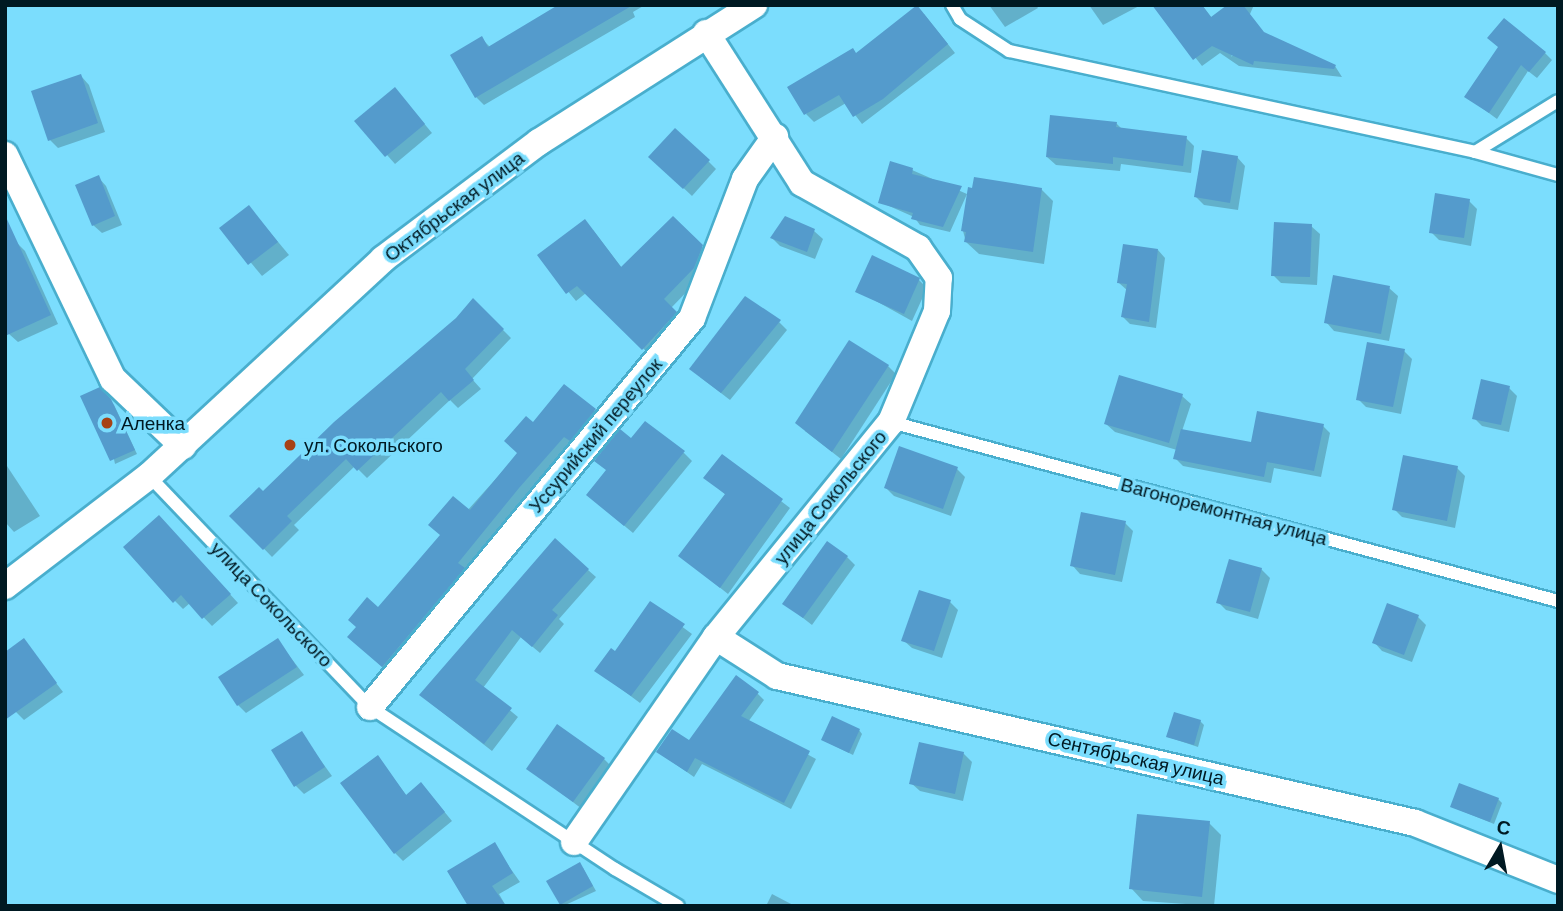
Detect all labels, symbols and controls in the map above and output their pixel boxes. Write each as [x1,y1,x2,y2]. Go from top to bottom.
street label: Октябрьская улица [380,146,528,266]
street label: Уссурийский переулок [524,353,666,517]
place label: Аленка [121,412,185,434]
marker: Аленка [99,415,115,431]
street label: улица Сокольского [769,425,891,569]
place label: ул. Сокольского [304,434,443,456]
marker: ул. Сокольского [282,437,298,453]
street label: Вагоноремонтная улица [1118,472,1330,550]
street label: улица Сокольского [206,537,338,671]
street label: Сентябрьская улица [1046,727,1226,789]
north arrow [1465,813,1535,883]
text: С [1495,814,1512,839]

